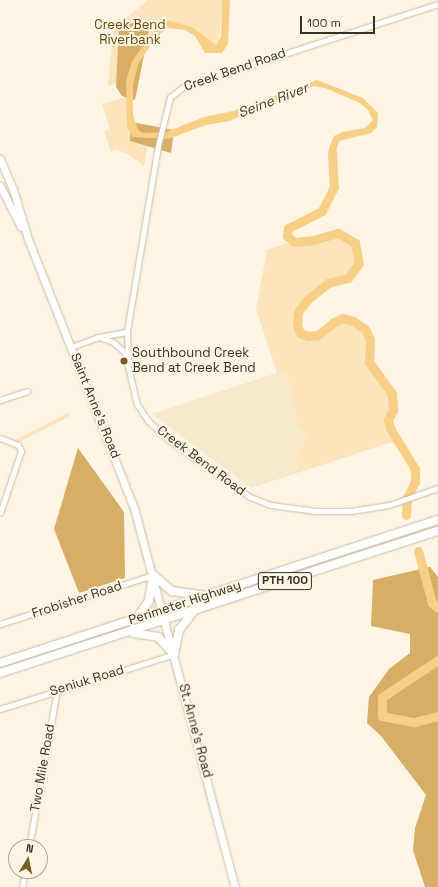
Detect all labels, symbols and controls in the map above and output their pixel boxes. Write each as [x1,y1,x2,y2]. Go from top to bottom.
scale bar [302,8,377,34]
text: 100 m [307,15,341,31]
park label: Creek Bend Riverbank [94,18,166,49]
street label: Creek Bend Road [182,45,288,95]
water label: Seine River [236,79,310,121]
place label: Southbound Creek Bend at Creek Bend [132,346,256,377]
street label: Saint Anne's Road [67,351,123,461]
marker: Southbound Creek Bend at Creek Bend [119,356,129,366]
street label: Creek Bend Road [154,423,248,499]
road number: PTH 100 [257,571,313,591]
street label: Perimeter Highway [127,577,243,629]
street label: Frobisher Road [30,578,124,622]
street label: Seniuk Road [48,662,126,700]
street label: St. Anne's Road [175,682,215,780]
street label: Two Mile Road [28,723,58,813]
north arrow [8,839,48,879]
text: N [25,841,35,856]

